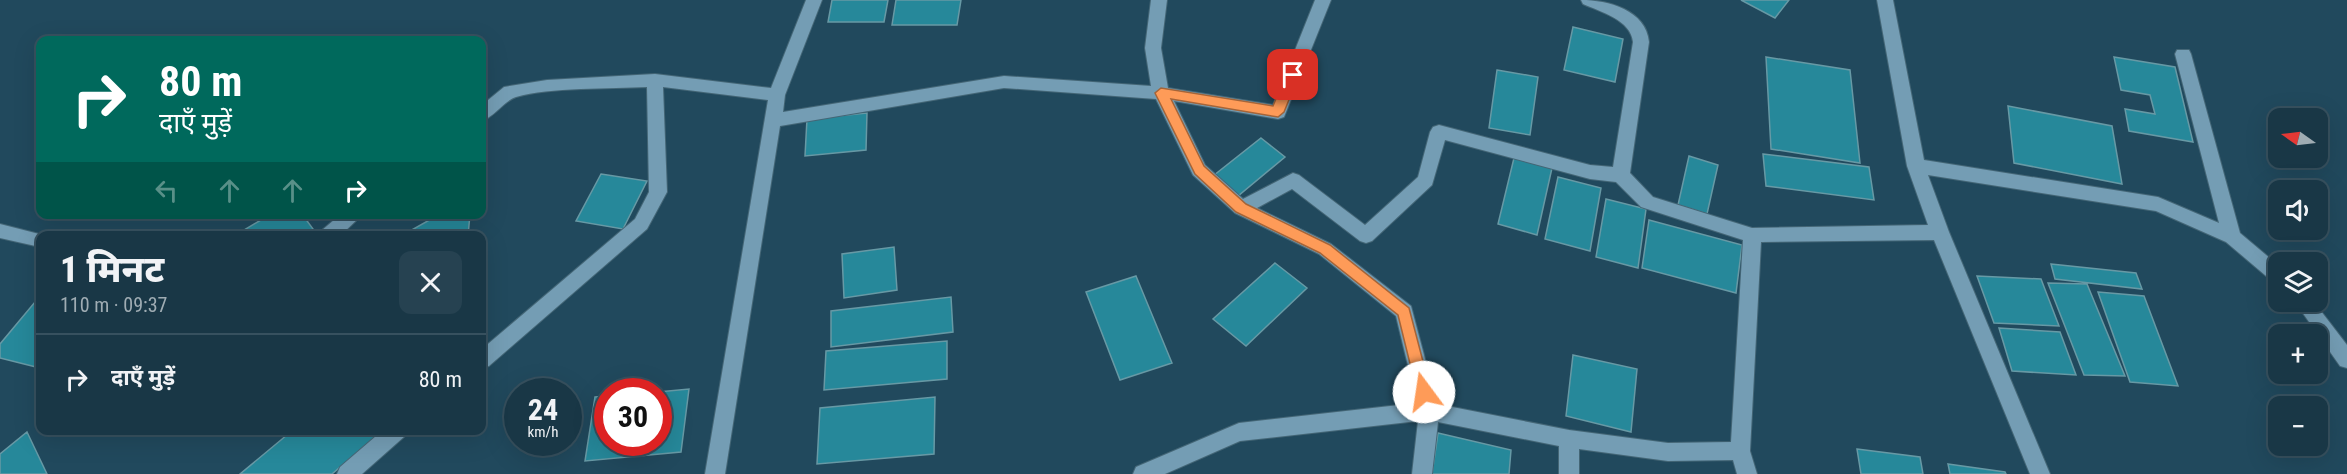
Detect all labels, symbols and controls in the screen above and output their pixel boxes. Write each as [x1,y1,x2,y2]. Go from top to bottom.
pin [1267,49,1318,100]
text: 80 m [159,57,242,106]
icon: arrive [1276,58,1309,91]
icon: right [60,60,138,138]
text: दाएँ मुड़ें [159,107,232,139]
north arrow [2268,108,2328,168]
map controls [2268,108,2328,456]
icon: left [150,174,183,207]
icon: ahead [213,174,246,207]
icon: ahead [276,174,309,207]
icon: right [339,174,372,207]
button: sound [2268,180,2328,240]
text: 1 मिनट [60,249,164,291]
button: close [399,251,462,314]
button: layers [2268,252,2328,312]
text: 110 m · 09:37 [60,293,167,317]
button: + [2268,324,2328,384]
position arrow [1392,360,1456,424]
icon: right [60,363,93,396]
text: दाएँ मुड़ें [111,365,175,390]
text: 80 m [419,367,462,392]
speed limit sign: 30 [594,378,672,456]
text: 24 [528,392,558,427]
button: − [2268,396,2328,456]
text: km/h [528,423,558,441]

